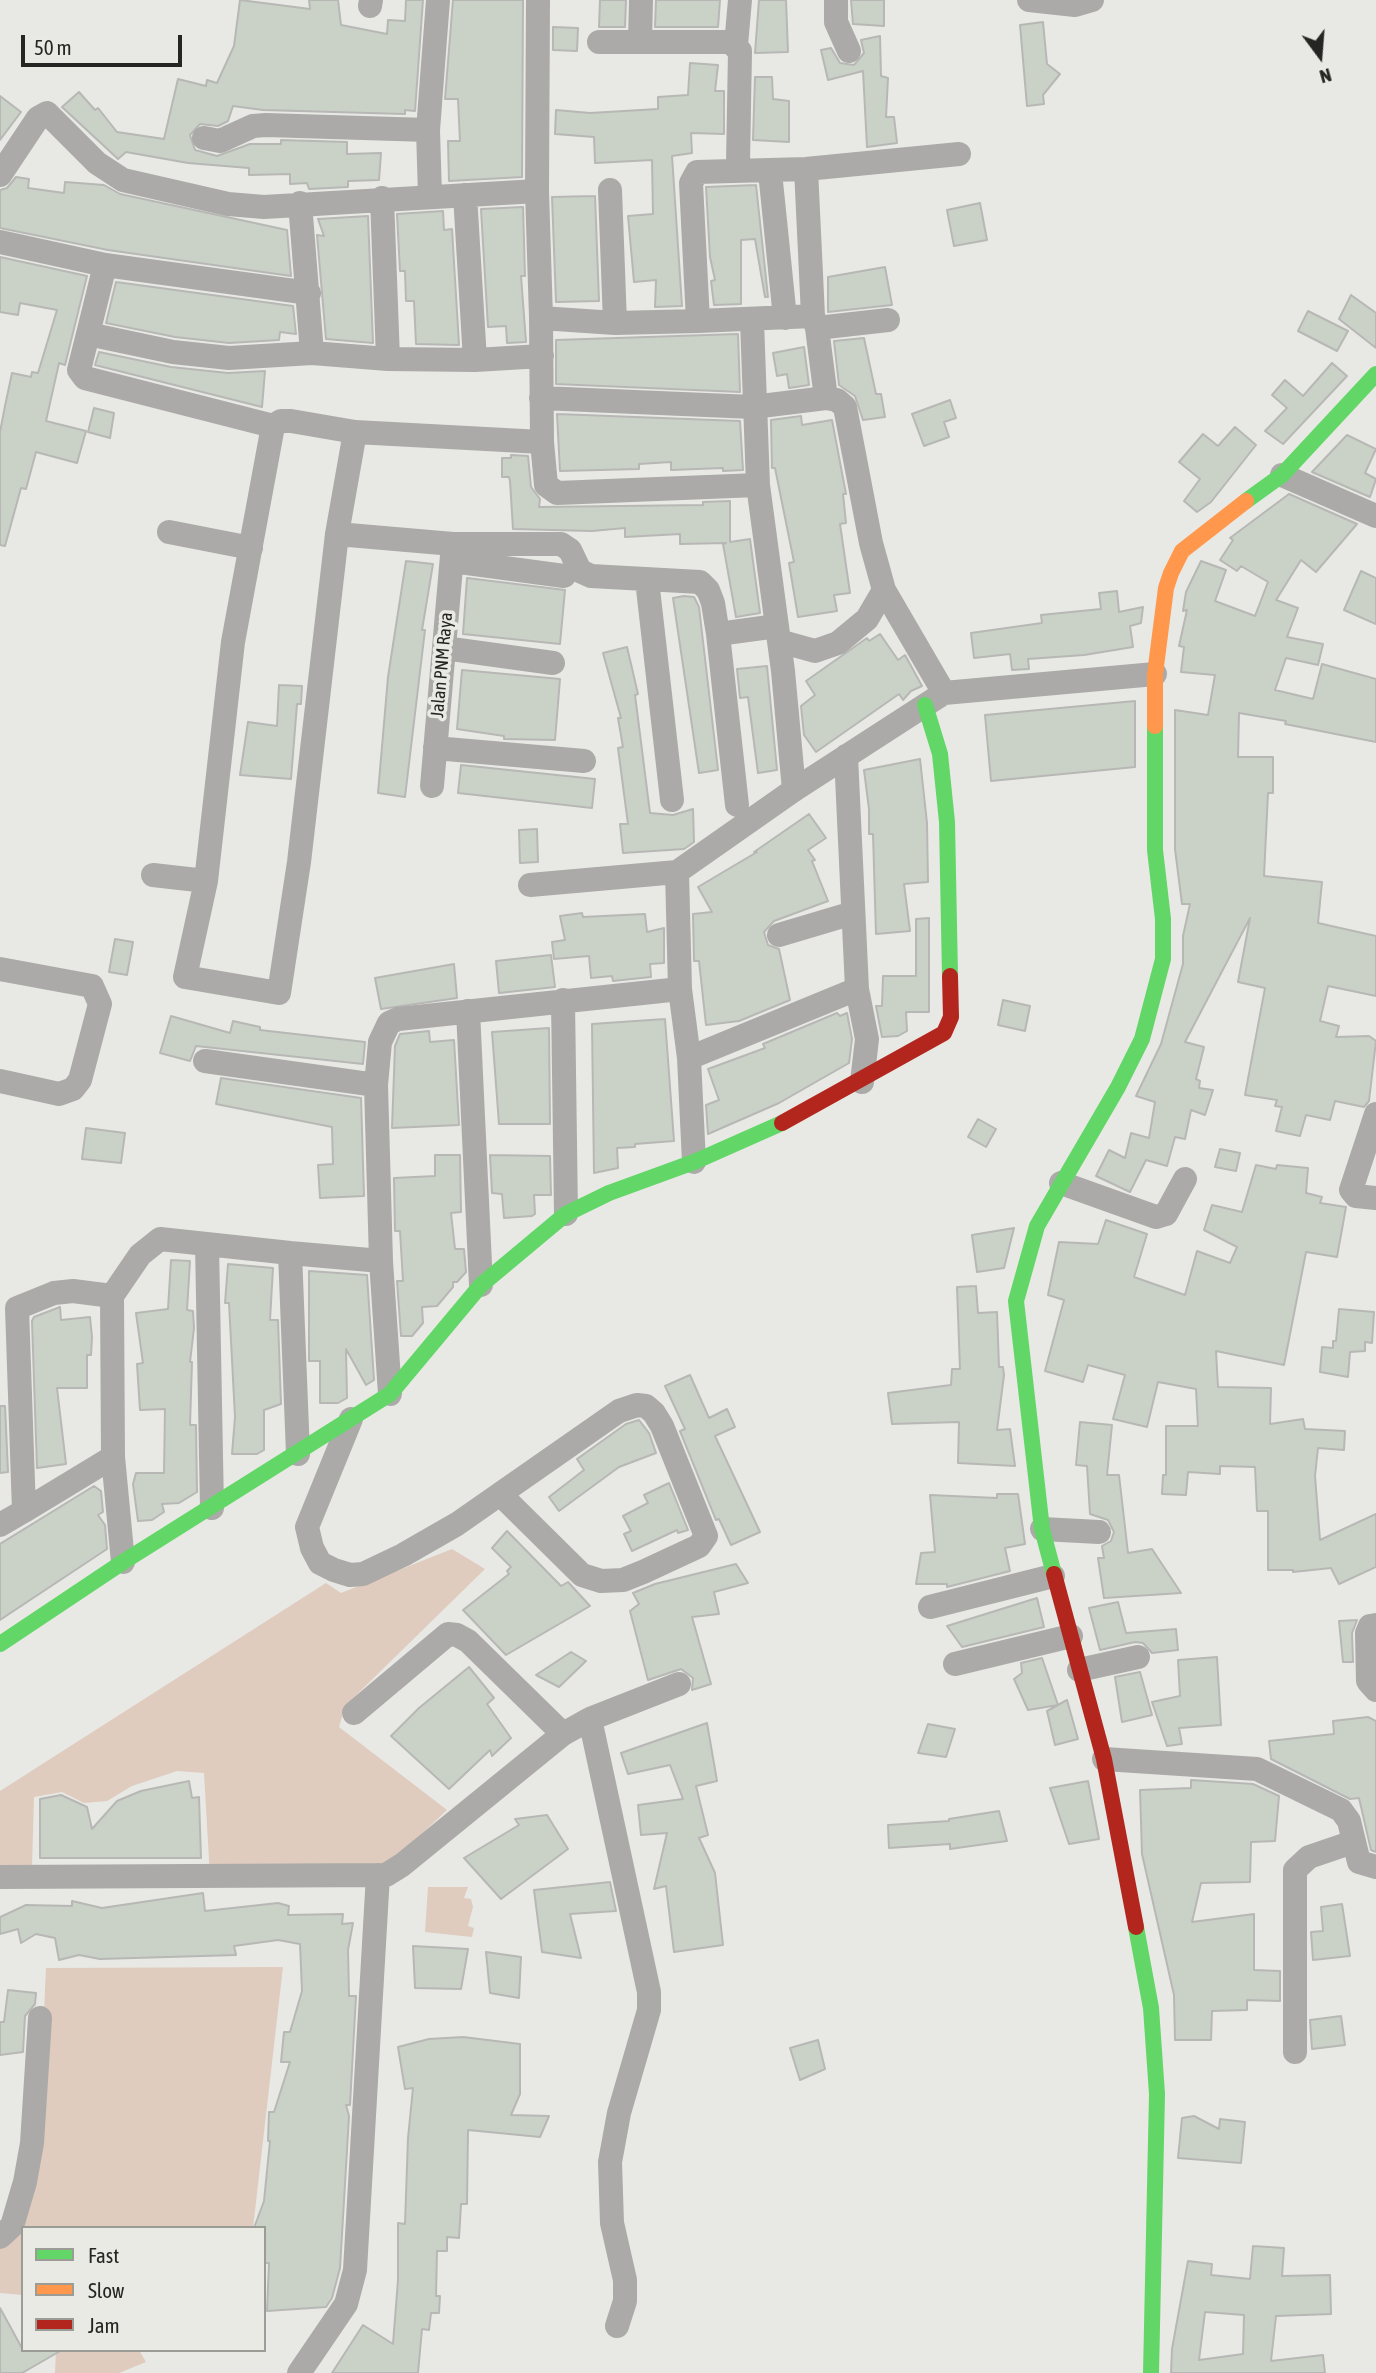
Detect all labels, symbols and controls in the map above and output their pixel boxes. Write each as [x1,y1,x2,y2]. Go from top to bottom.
scale bar [24,21,186,65]
north arrow [1285,21,1355,91]
text: 50 m [34,35,72,59]
text: N [1317,64,1334,88]
street label: Jalan PNM Raya [427,612,457,718]
legend [21,2226,266,2352]
text: Fast [88,2243,119,2267]
text: Slow [88,2278,124,2302]
text: Jam [88,2313,120,2337]

